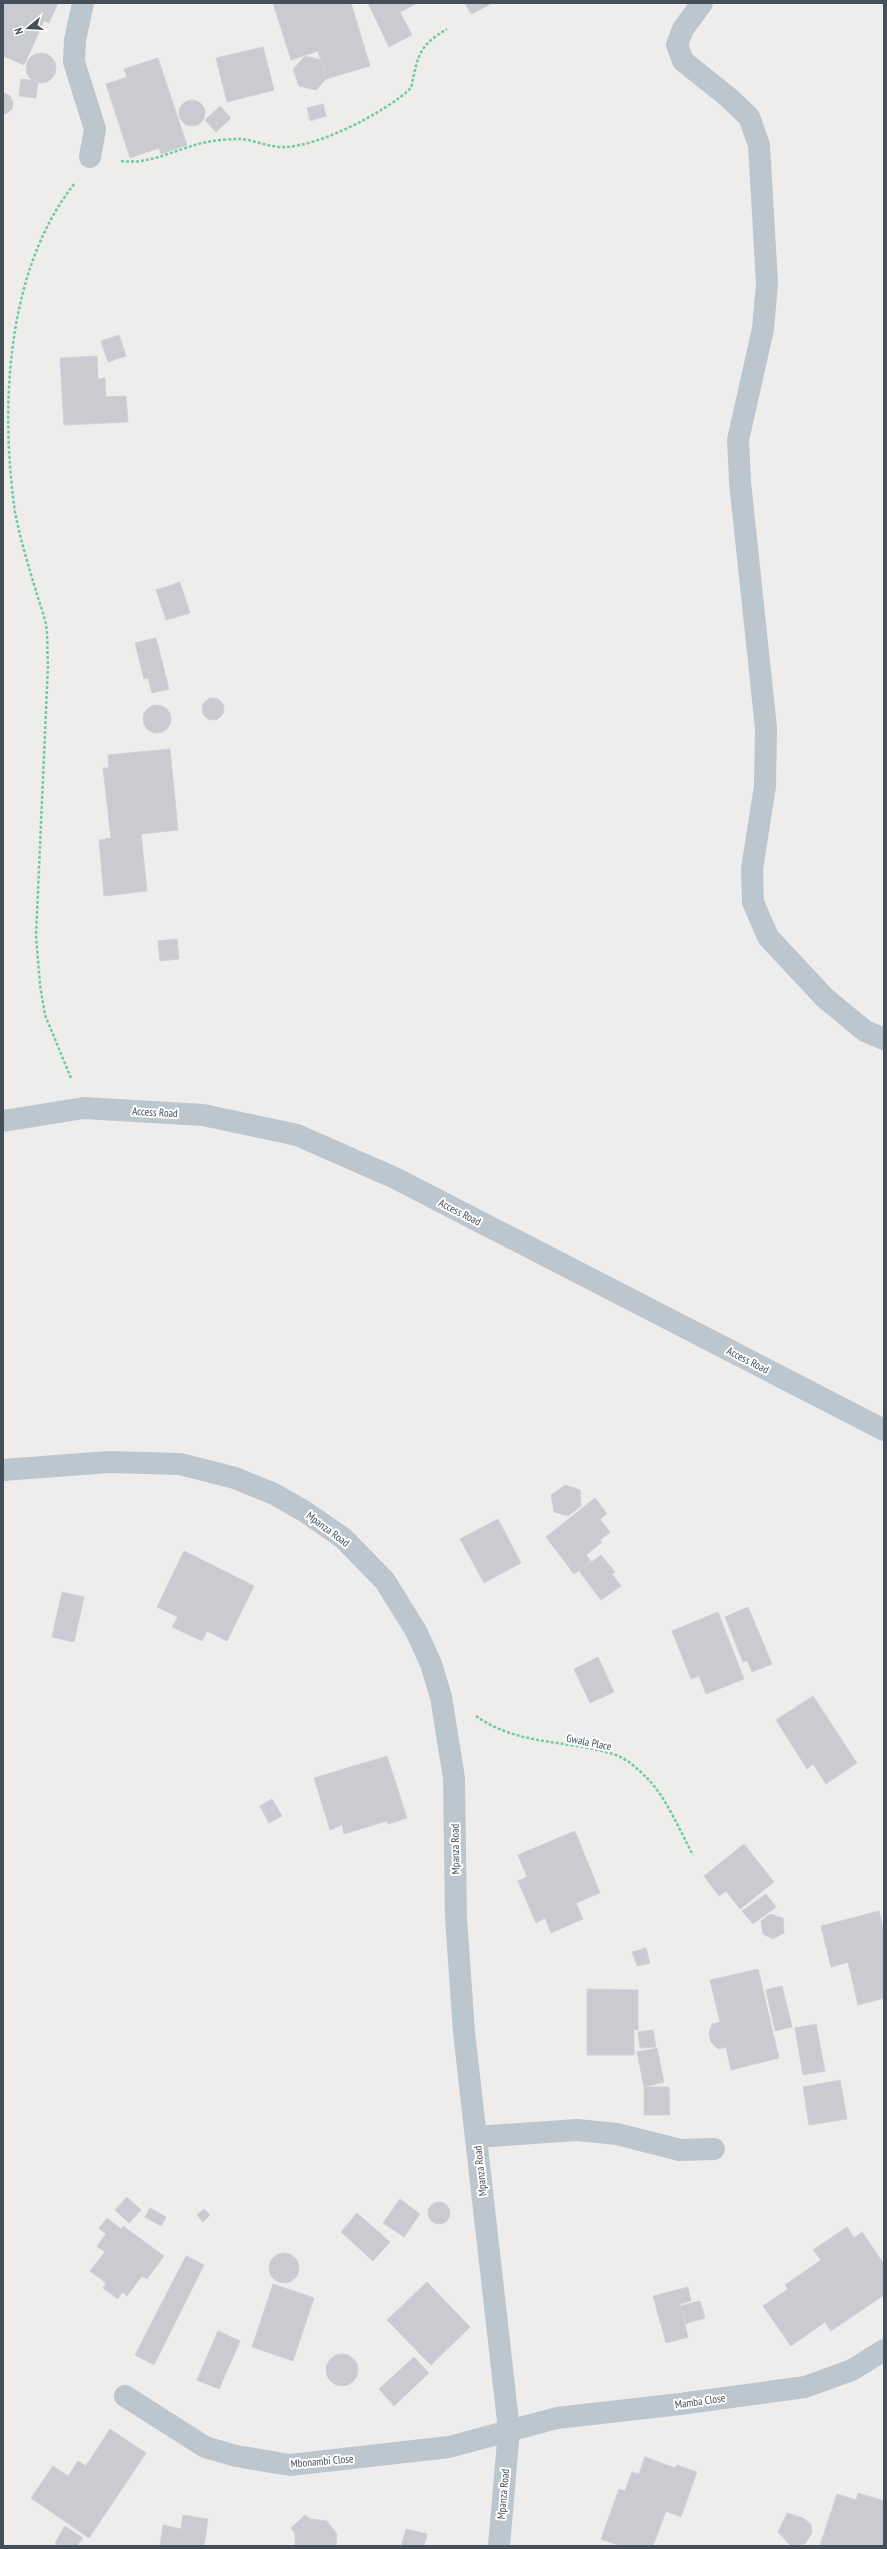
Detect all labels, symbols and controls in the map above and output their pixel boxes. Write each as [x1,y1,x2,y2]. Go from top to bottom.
north arrow [8,8,48,48]
text: N [11,26,26,36]
street label: Access Road [132,1104,178,1120]
street label: Access Road [436,1195,484,1229]
street label: Access Road [724,1343,772,1377]
street label: Mpanza Road [304,1508,353,1550]
street label: Gwala Place [565,1731,613,1753]
street label: Mpanza Road [448,1823,462,1874]
street label: Mpanza Road [470,2145,490,2197]
street label: Mamba Close [674,2390,727,2411]
street label: Mbonambi Close [290,2451,354,2471]
street label: Mpanza Road [494,2468,512,2520]

